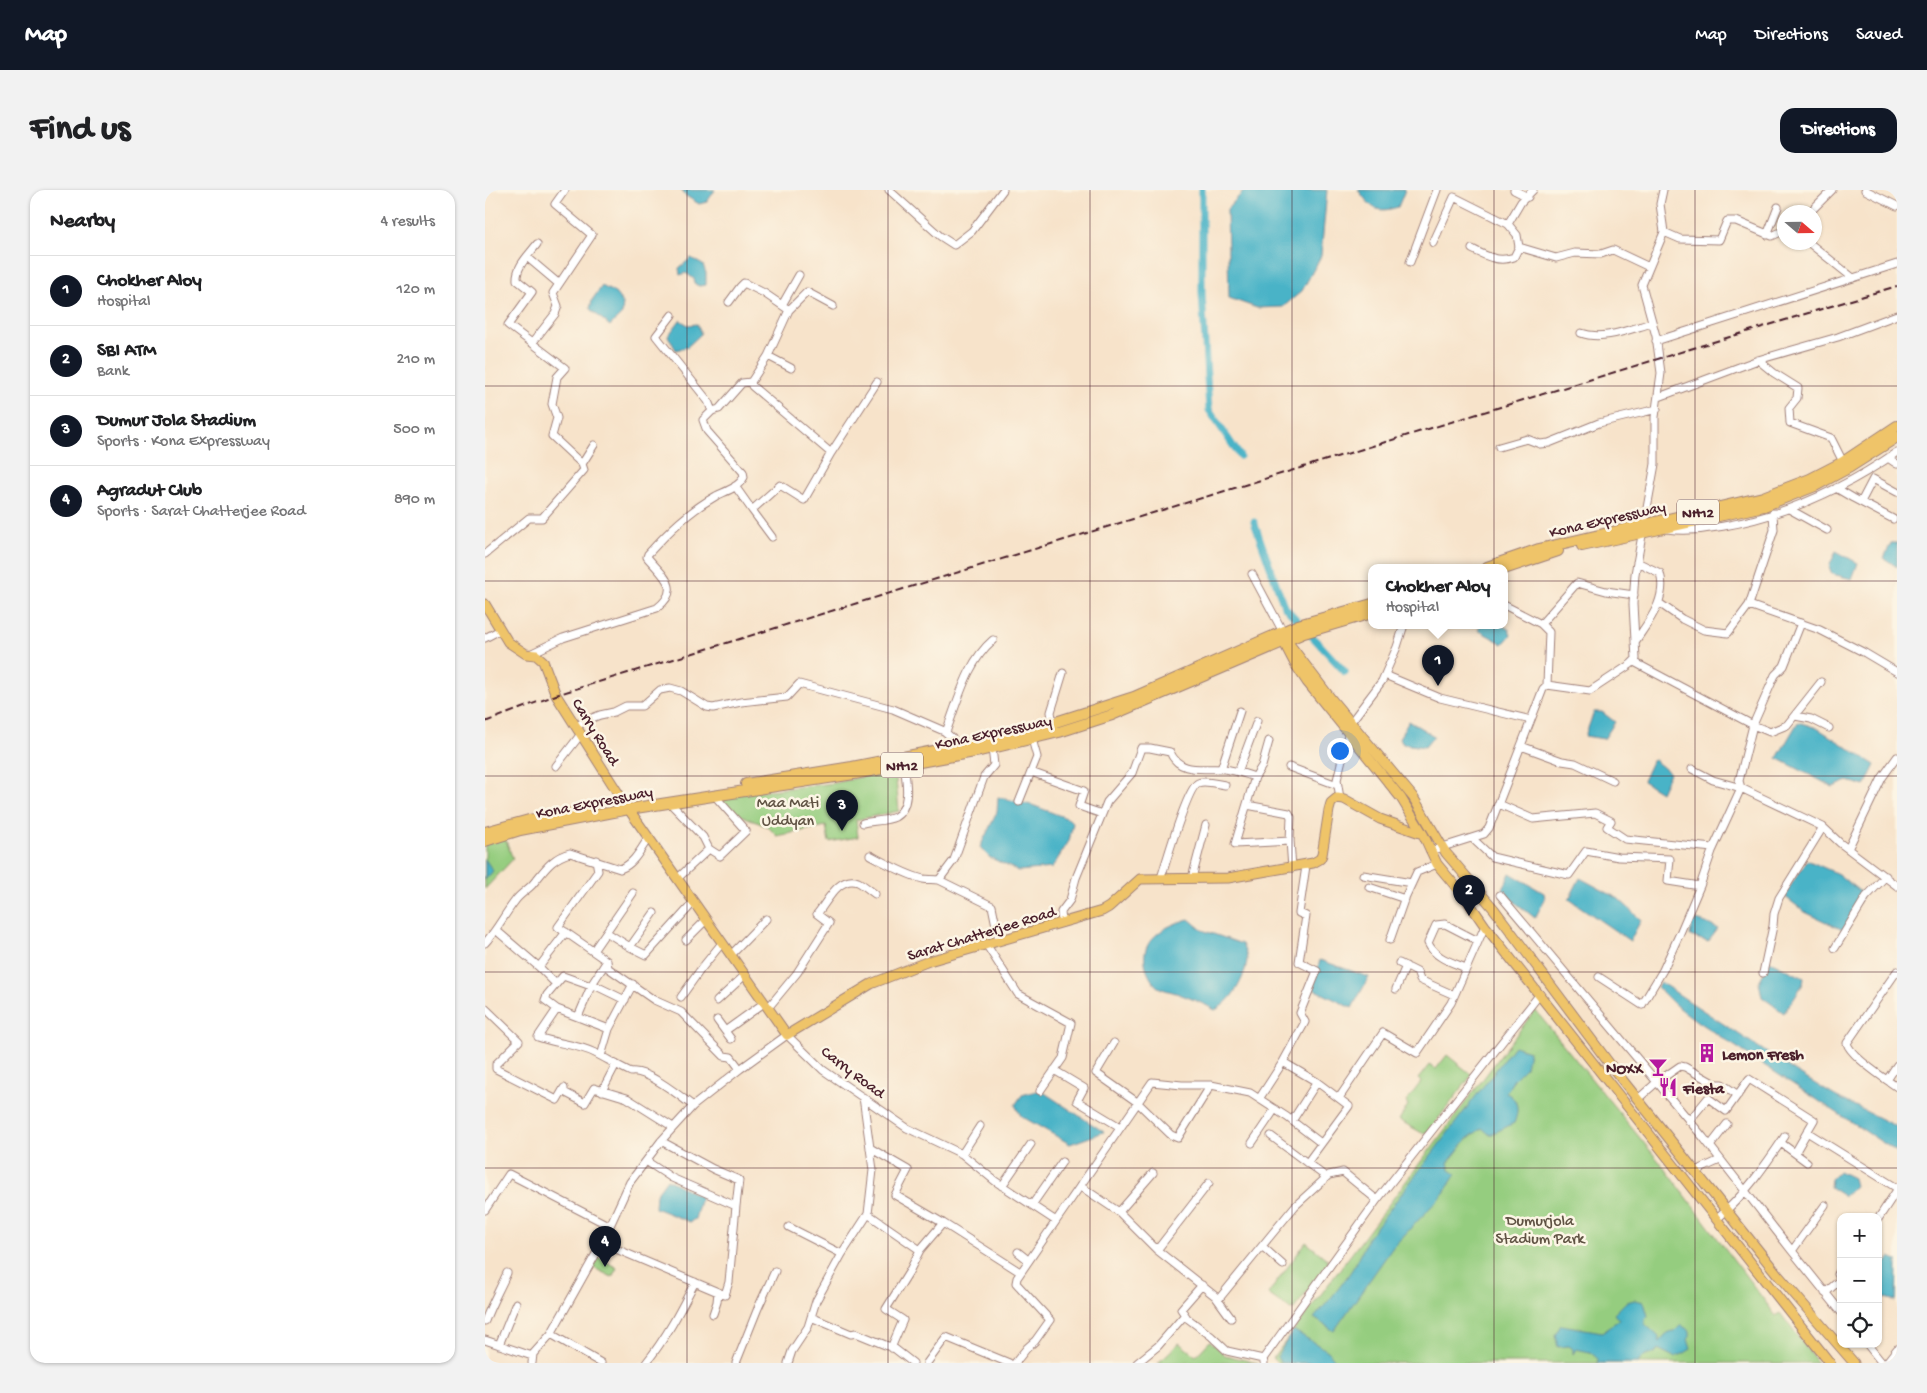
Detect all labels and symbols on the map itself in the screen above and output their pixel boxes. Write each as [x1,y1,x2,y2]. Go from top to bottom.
north arrow [1777,205,1822,250]
street label: Kona Expressway [1548,499,1668,544]
road number: NH12 [1677,500,1719,524]
pin: 1 [1422,645,1454,686]
street label: Carry Road [566,696,623,771]
street label: Kona Expressway [934,713,1054,756]
your location [1327,738,1353,764]
road number: NH12 [881,752,923,778]
street label: Kona Expressway [535,784,655,825]
pin: 3 [826,790,858,831]
park label: Maa Mati Uddyan [757,795,819,832]
pin: 2 [1453,875,1485,916]
street label: Sarat Chatterjee Road [906,903,1060,967]
building icon: Lemon Fresh [1696,1042,1718,1064]
street label: Carry Road [816,1043,889,1105]
place label: Lemon Fresh [1722,1047,1804,1066]
bar icon: NOXX [1647,1056,1669,1078]
place label: NOXX [1606,1061,1645,1080]
restaurant icon: Fiesta [1657,1076,1679,1098]
place label: Fiesta [1682,1081,1725,1100]
park label: Dumurjola Stadium Park [1496,1213,1586,1250]
pin: 4 [589,1226,621,1267]

